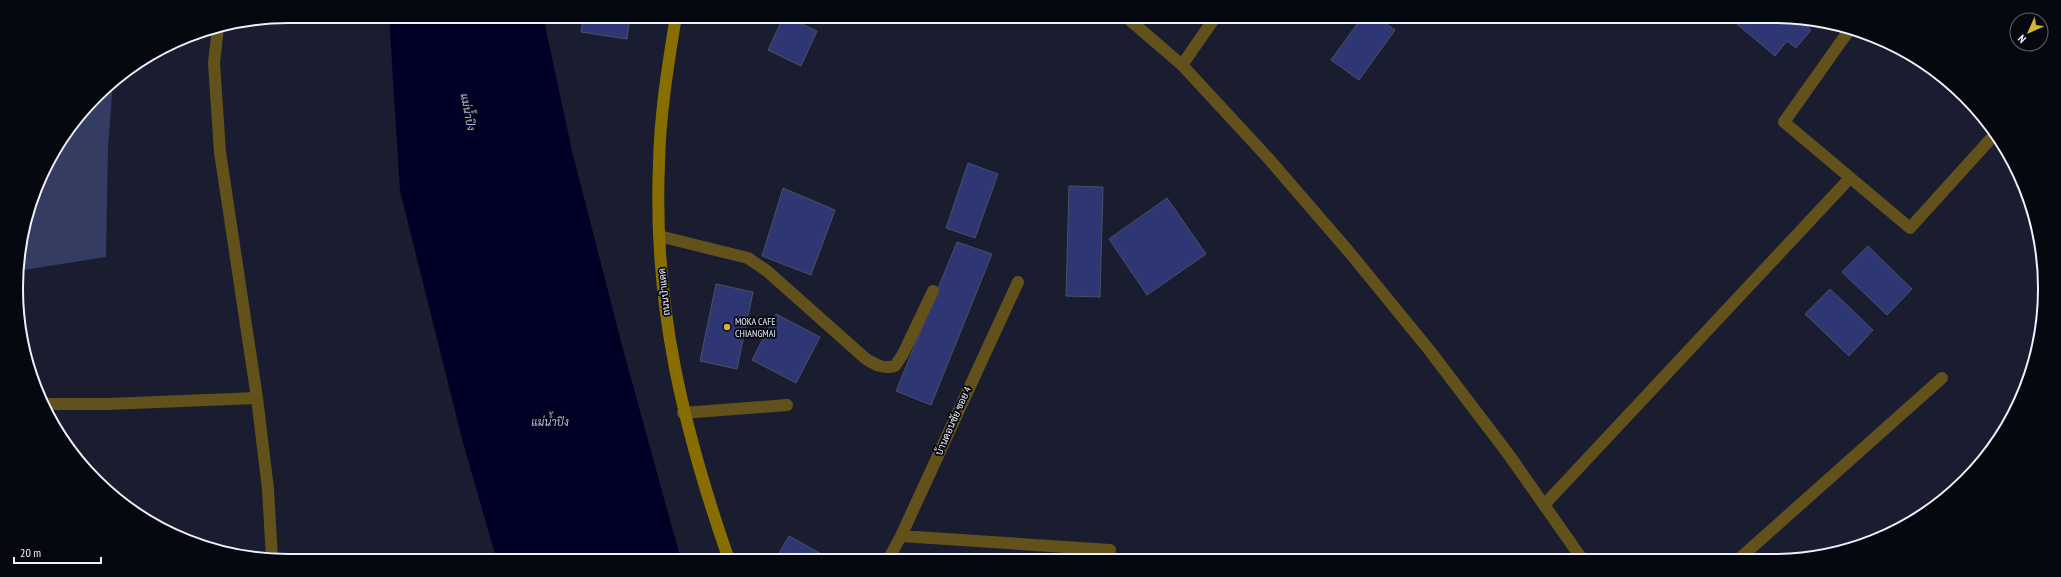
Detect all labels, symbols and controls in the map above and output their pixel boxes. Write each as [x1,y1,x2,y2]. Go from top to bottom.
north arrow [2009,12,2049,52]
text: N [2015,32,2029,46]
water label: แม่น้ำปิง [458,91,482,132]
street label: ถนนป่าแดด [655,268,673,316]
place label: MOKA CAFE CHIANGMAI [735,315,776,340]
marker: MOKA CAFE CHIANGMAI [722,322,732,332]
street label: บ้านดอนชัย ซอย 4 [932,384,974,457]
water label: แม่น้ำปิง [531,411,569,429]
scale bar [14,539,101,565]
text: 20 m [20,545,41,560]

